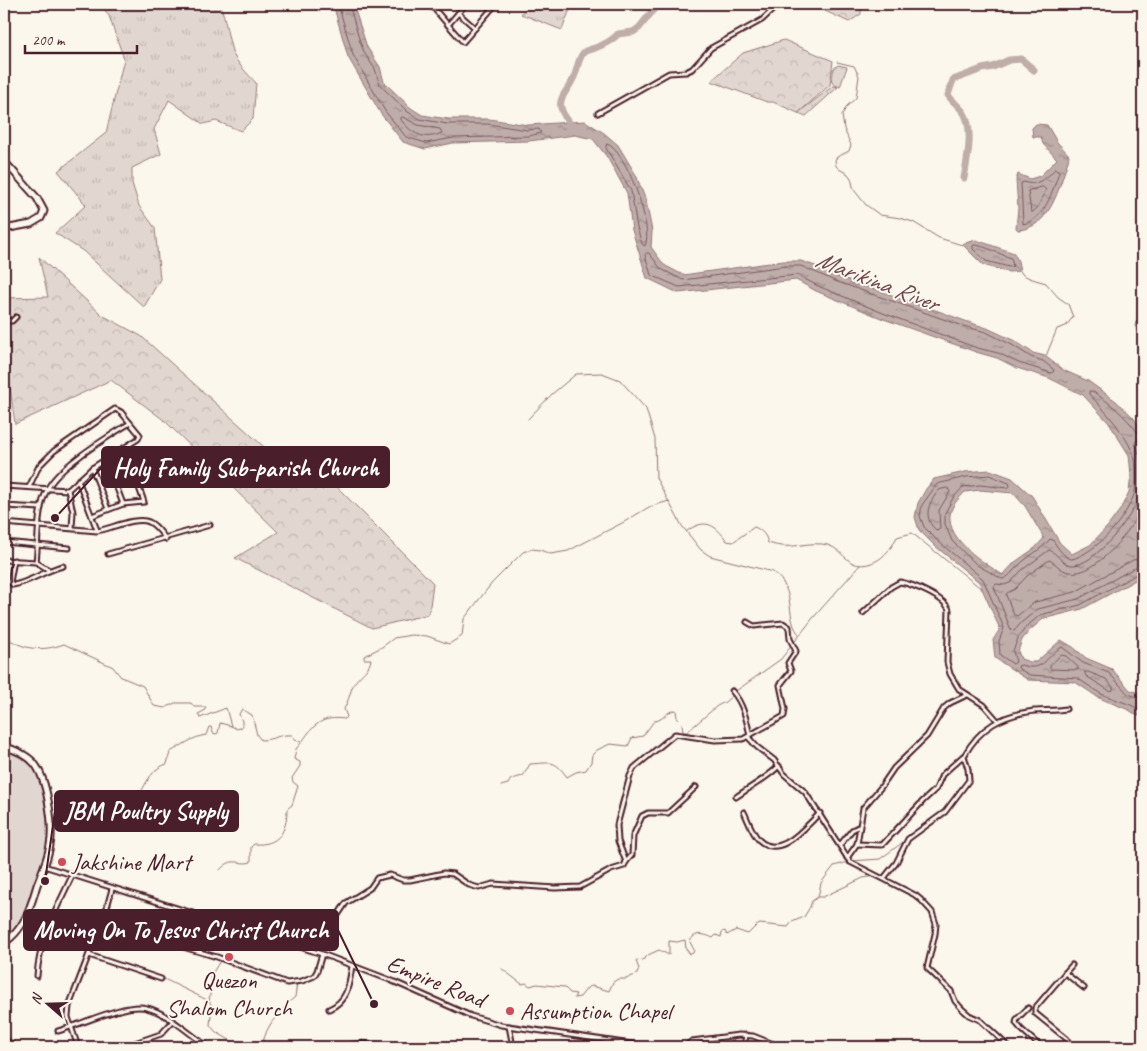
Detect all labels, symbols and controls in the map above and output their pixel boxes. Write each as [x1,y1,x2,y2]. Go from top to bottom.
scale bar [25,22,138,54]
text: 200 m [32,31,66,50]
water label: Marikina River [811,243,946,320]
callout: Holy Family Sub-parish Church [102,447,389,487]
text: Holy Family Sub-parish Church [113,452,380,484]
callout: JBM Poultry Supply [55,791,238,831]
text: JBM Poultry Supply [62,795,230,827]
place label: Jakshine Mart [71,847,194,877]
marker: Jakshine Mart [56,856,68,868]
callout: Moving On To Jesus Christ Church [24,910,338,950]
text: Moving On To Jesus Christ Church [33,914,330,946]
street label: Empire Road [383,948,493,1016]
marker: Quezon Shalom Church [223,951,235,963]
place label: Quezon Shalom Church [166,965,294,1023]
north arrow [22,978,72,1028]
text: N [27,991,47,1007]
place label: Assumption Chapel [520,996,675,1026]
marker: Assumption Chapel [504,1005,516,1017]

